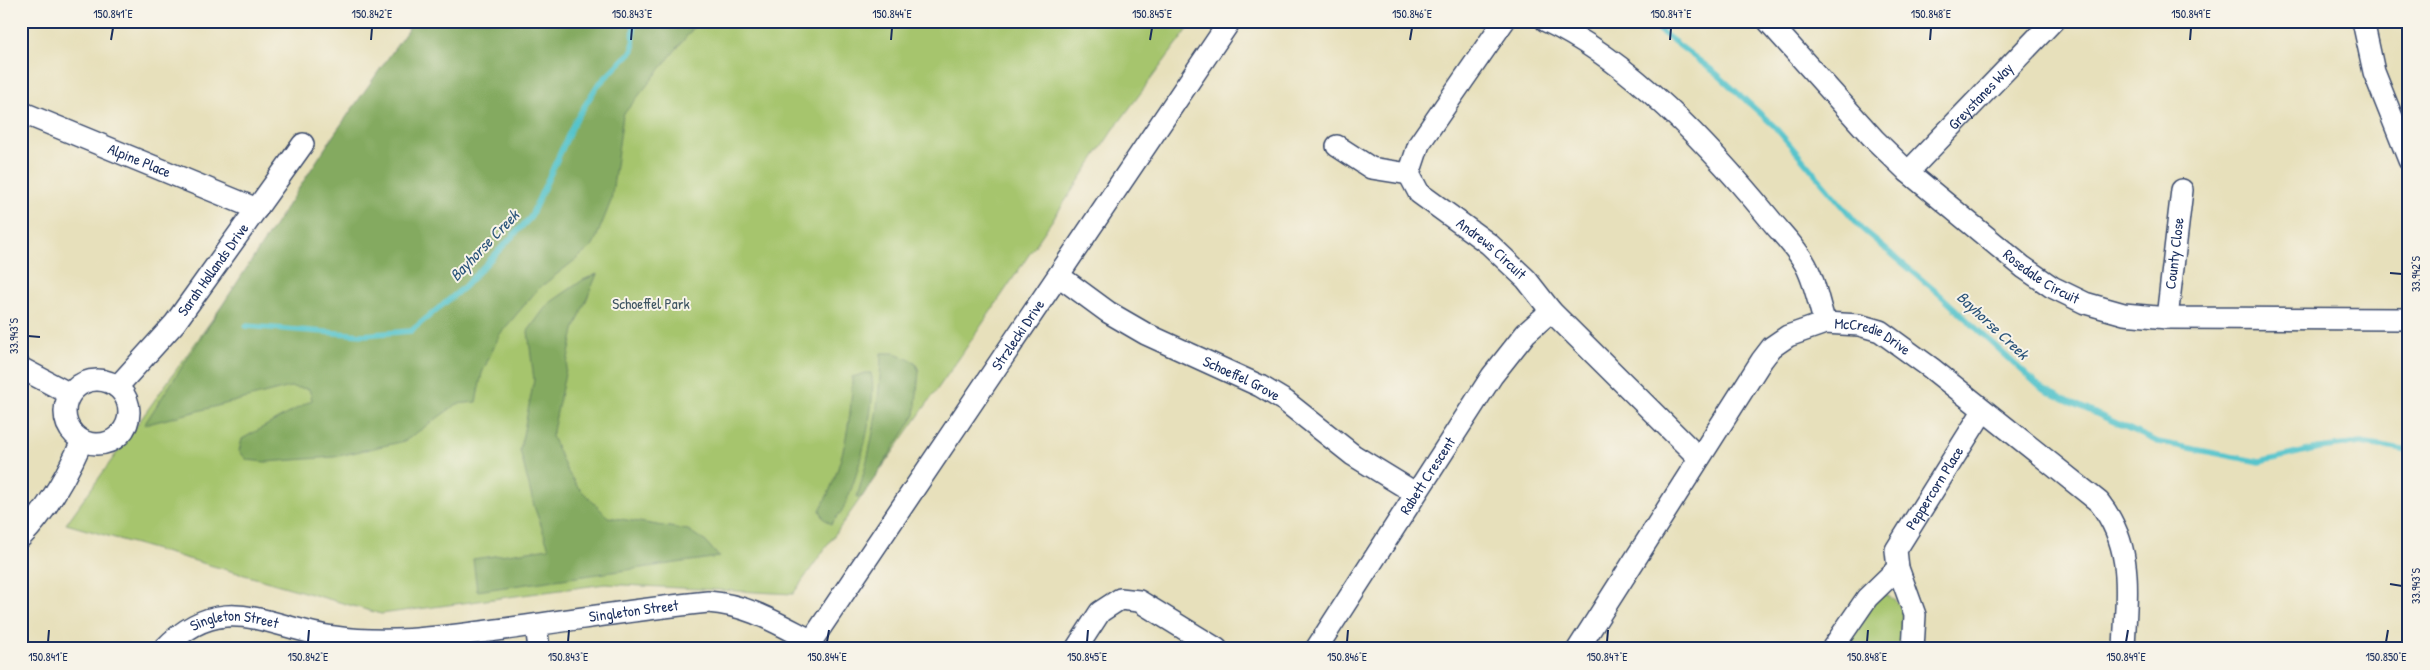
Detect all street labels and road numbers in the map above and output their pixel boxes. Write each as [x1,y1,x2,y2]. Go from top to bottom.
street label: Greystanes Way [1943,58,2018,134]
street label: Alpine Place [105,138,174,183]
street label: Andrews Circuit [1452,213,1532,285]
street label: County Close [2159,216,2189,290]
street label: Sarah Hollands Drive [172,219,253,320]
street label: Rosedale Circuit [1999,244,2084,309]
street label: Strzlecki Drive [986,295,1049,374]
street label: McCredie Drive [1834,313,1915,360]
street label: Schoeffel Grove [1200,350,1284,406]
street label: Rabett Crescent [1394,432,1460,518]
street label: Peppercorn Place [1900,442,1968,534]
street label: Singleton Street [587,594,680,627]
street label: Singleton Street [186,605,282,636]

